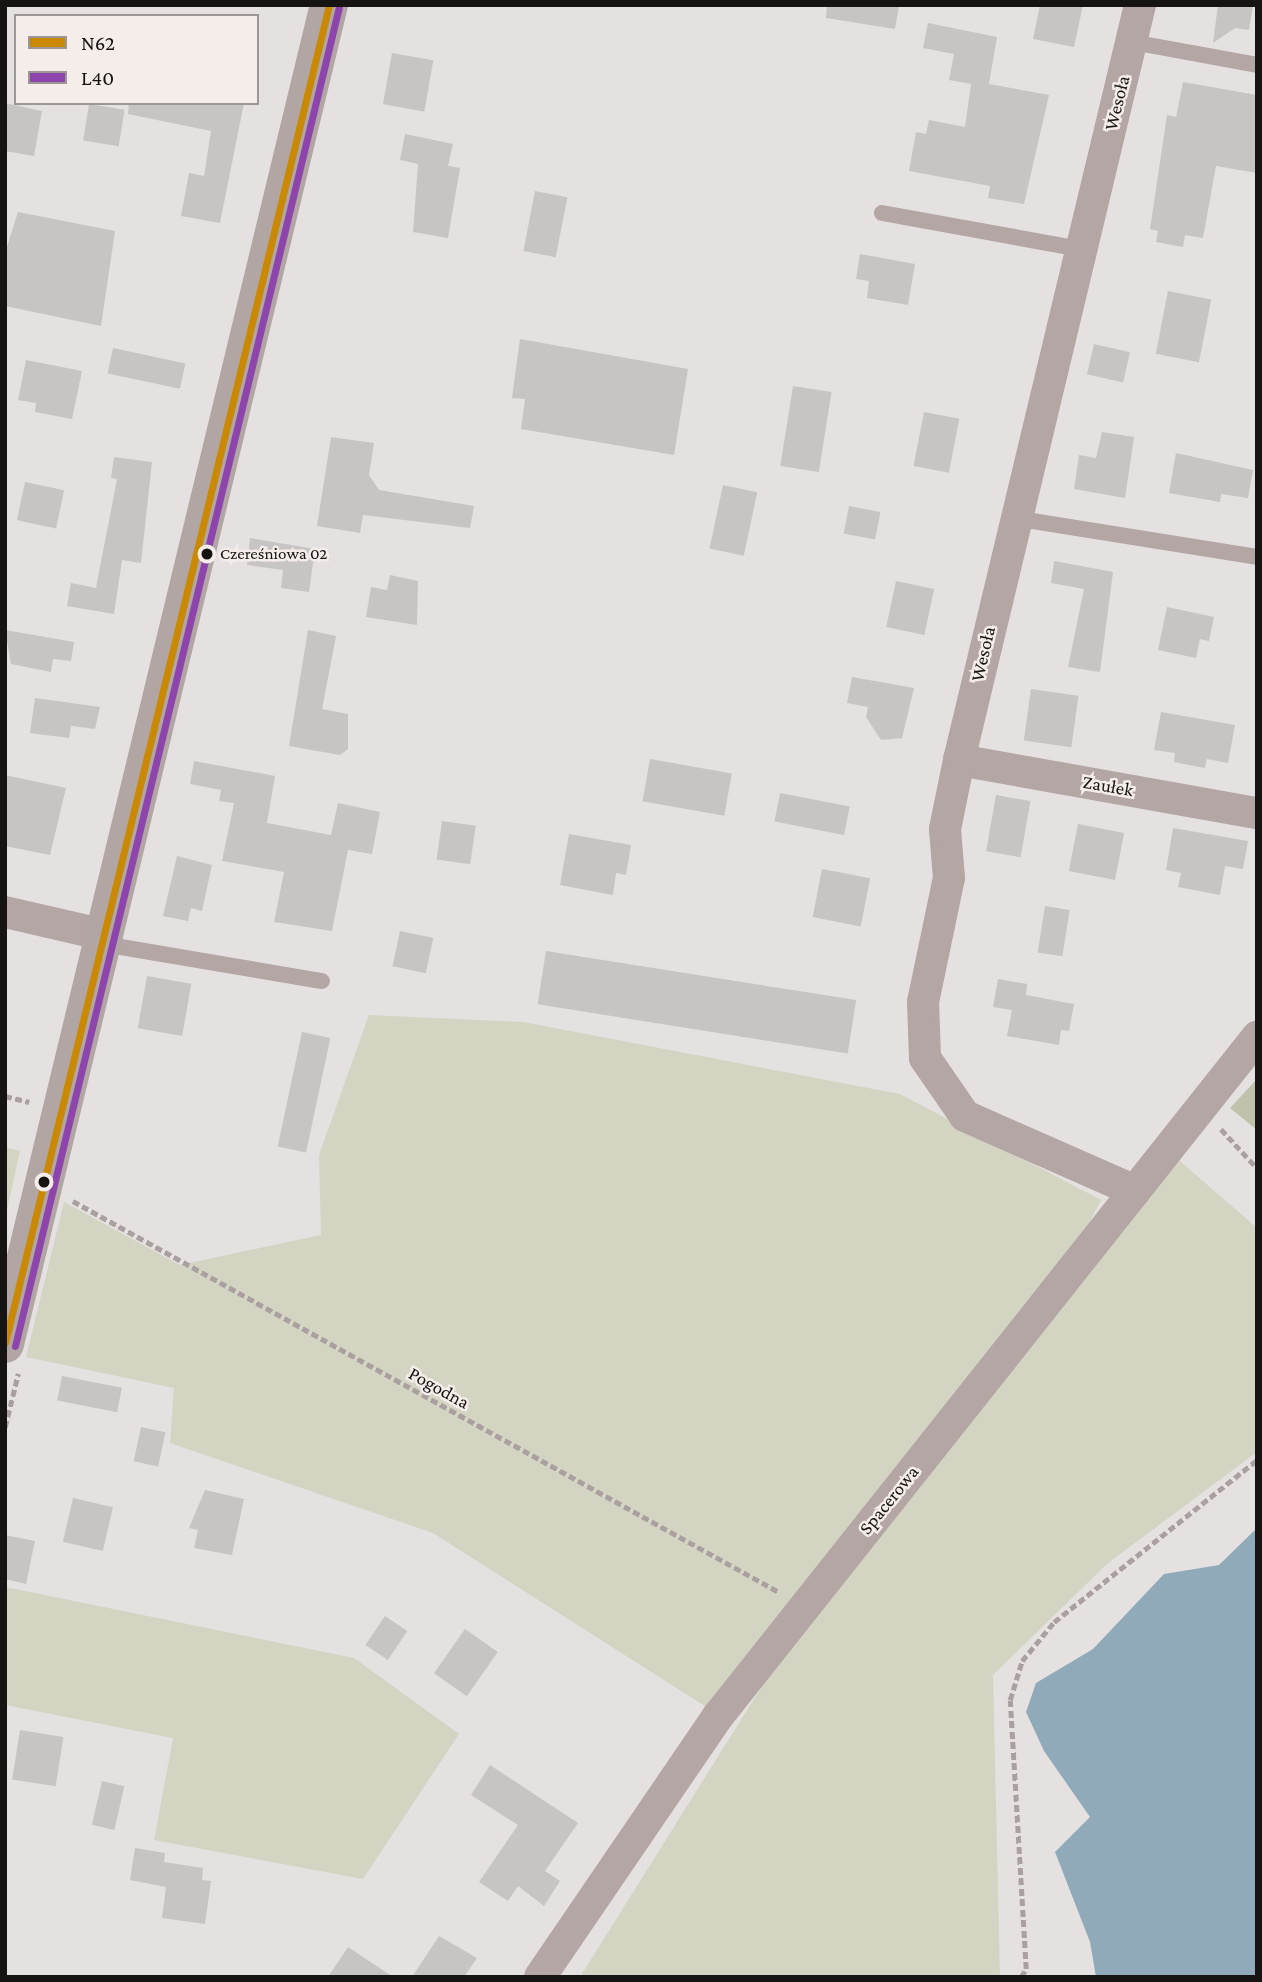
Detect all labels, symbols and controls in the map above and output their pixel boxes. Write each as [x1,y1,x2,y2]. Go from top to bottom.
legend [14,14,259,105]
text: N62 [81,31,115,55]
text: L40 [81,66,114,90]
street label: Wesoła [1099,73,1135,133]
place label: Czereśniowa 02 [220,544,327,564]
marker: Czereśniowa 02 [200,547,214,561]
street label: Wesoła [966,624,1000,684]
street label: Zaułek [1081,770,1135,802]
unlabelled marker [37,1175,51,1189]
street label: Pogodna [405,1362,473,1414]
street label: Spacerowa [854,1461,924,1539]

